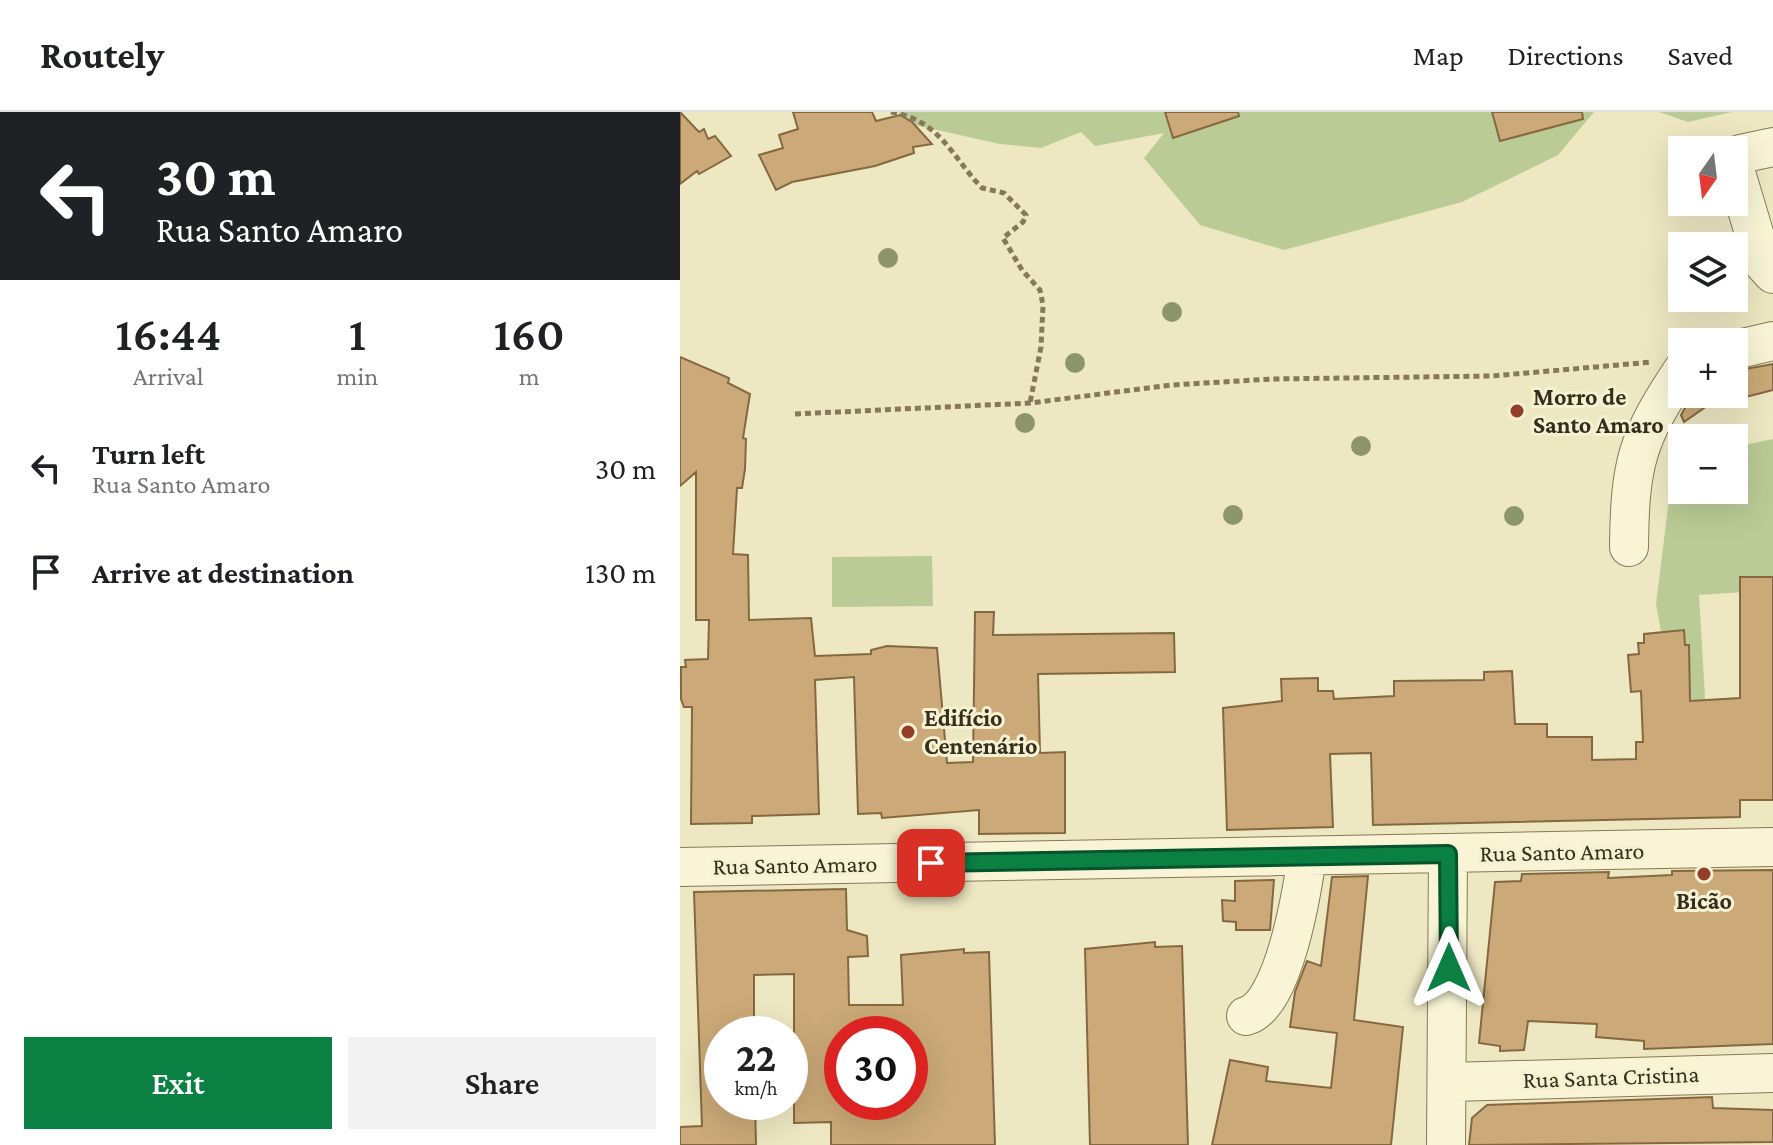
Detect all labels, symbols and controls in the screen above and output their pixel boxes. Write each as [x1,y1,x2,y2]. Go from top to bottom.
text: Routely [40,34,164,76]
text: Map [1413,40,1464,71]
text: Directions [1508,40,1623,71]
text: Saved [1667,40,1733,71]
north arrow [1668,136,1748,216]
map controls [1668,136,1748,504]
icon: left [24,144,128,248]
text: 30 m [156,145,276,207]
text: Rua Santo Amaro [156,210,403,250]
button: layers [1668,232,1748,312]
text: 16:44 [115,307,221,360]
text: 1 [349,307,366,360]
text: 160 [494,307,565,360]
button: + [1668,328,1748,408]
text: Arrival [133,362,204,391]
text: min [337,362,378,391]
text: m [519,362,540,391]
place label: Morro de Santo Amaro [1533,383,1664,438]
marker: Morro de Santo Amaro [1508,402,1526,420]
button: − [1668,424,1748,504]
text: Turn left [92,437,205,470]
icon: left [24,446,68,490]
text: 30 m [595,452,656,485]
text: Rua Santo Amaro [92,470,270,499]
icon: arrive [24,550,68,594]
text: Arrive at destination [92,556,354,589]
text: 130 m [585,556,656,589]
place label: Edifício Centenário [924,704,1037,759]
marker: Edifício Centenário [899,723,917,741]
pin [897,829,965,897]
street label: Rua Santo Amaro [1479,837,1645,866]
icon: arrive [909,841,953,885]
street label: Rua Santo Amaro [712,850,878,879]
marker: Bicão [1695,865,1713,883]
place label: Bicão [1676,887,1732,914]
position arrow [1407,926,1491,1010]
speed limit sign: 30 [824,1016,928,1120]
text: 22 [736,1035,776,1080]
button: Exit [24,1037,332,1129]
button: Share [348,1037,656,1129]
street label: Rua Santa Cristina [1522,1060,1700,1093]
text: km/h [734,1077,778,1099]

